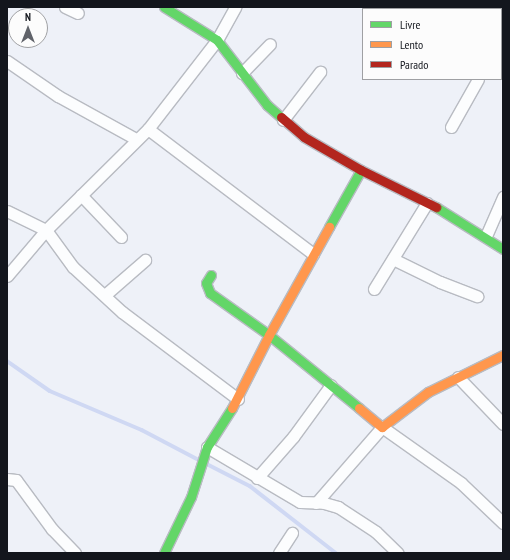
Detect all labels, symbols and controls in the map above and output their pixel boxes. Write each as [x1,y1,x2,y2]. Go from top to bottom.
north arrow [8,8,48,48]
legend [362,8,502,80]
text: N [25,10,31,24]
text: Livre [400,17,420,32]
text: Lento [400,37,423,52]
text: Parado [400,57,428,72]

